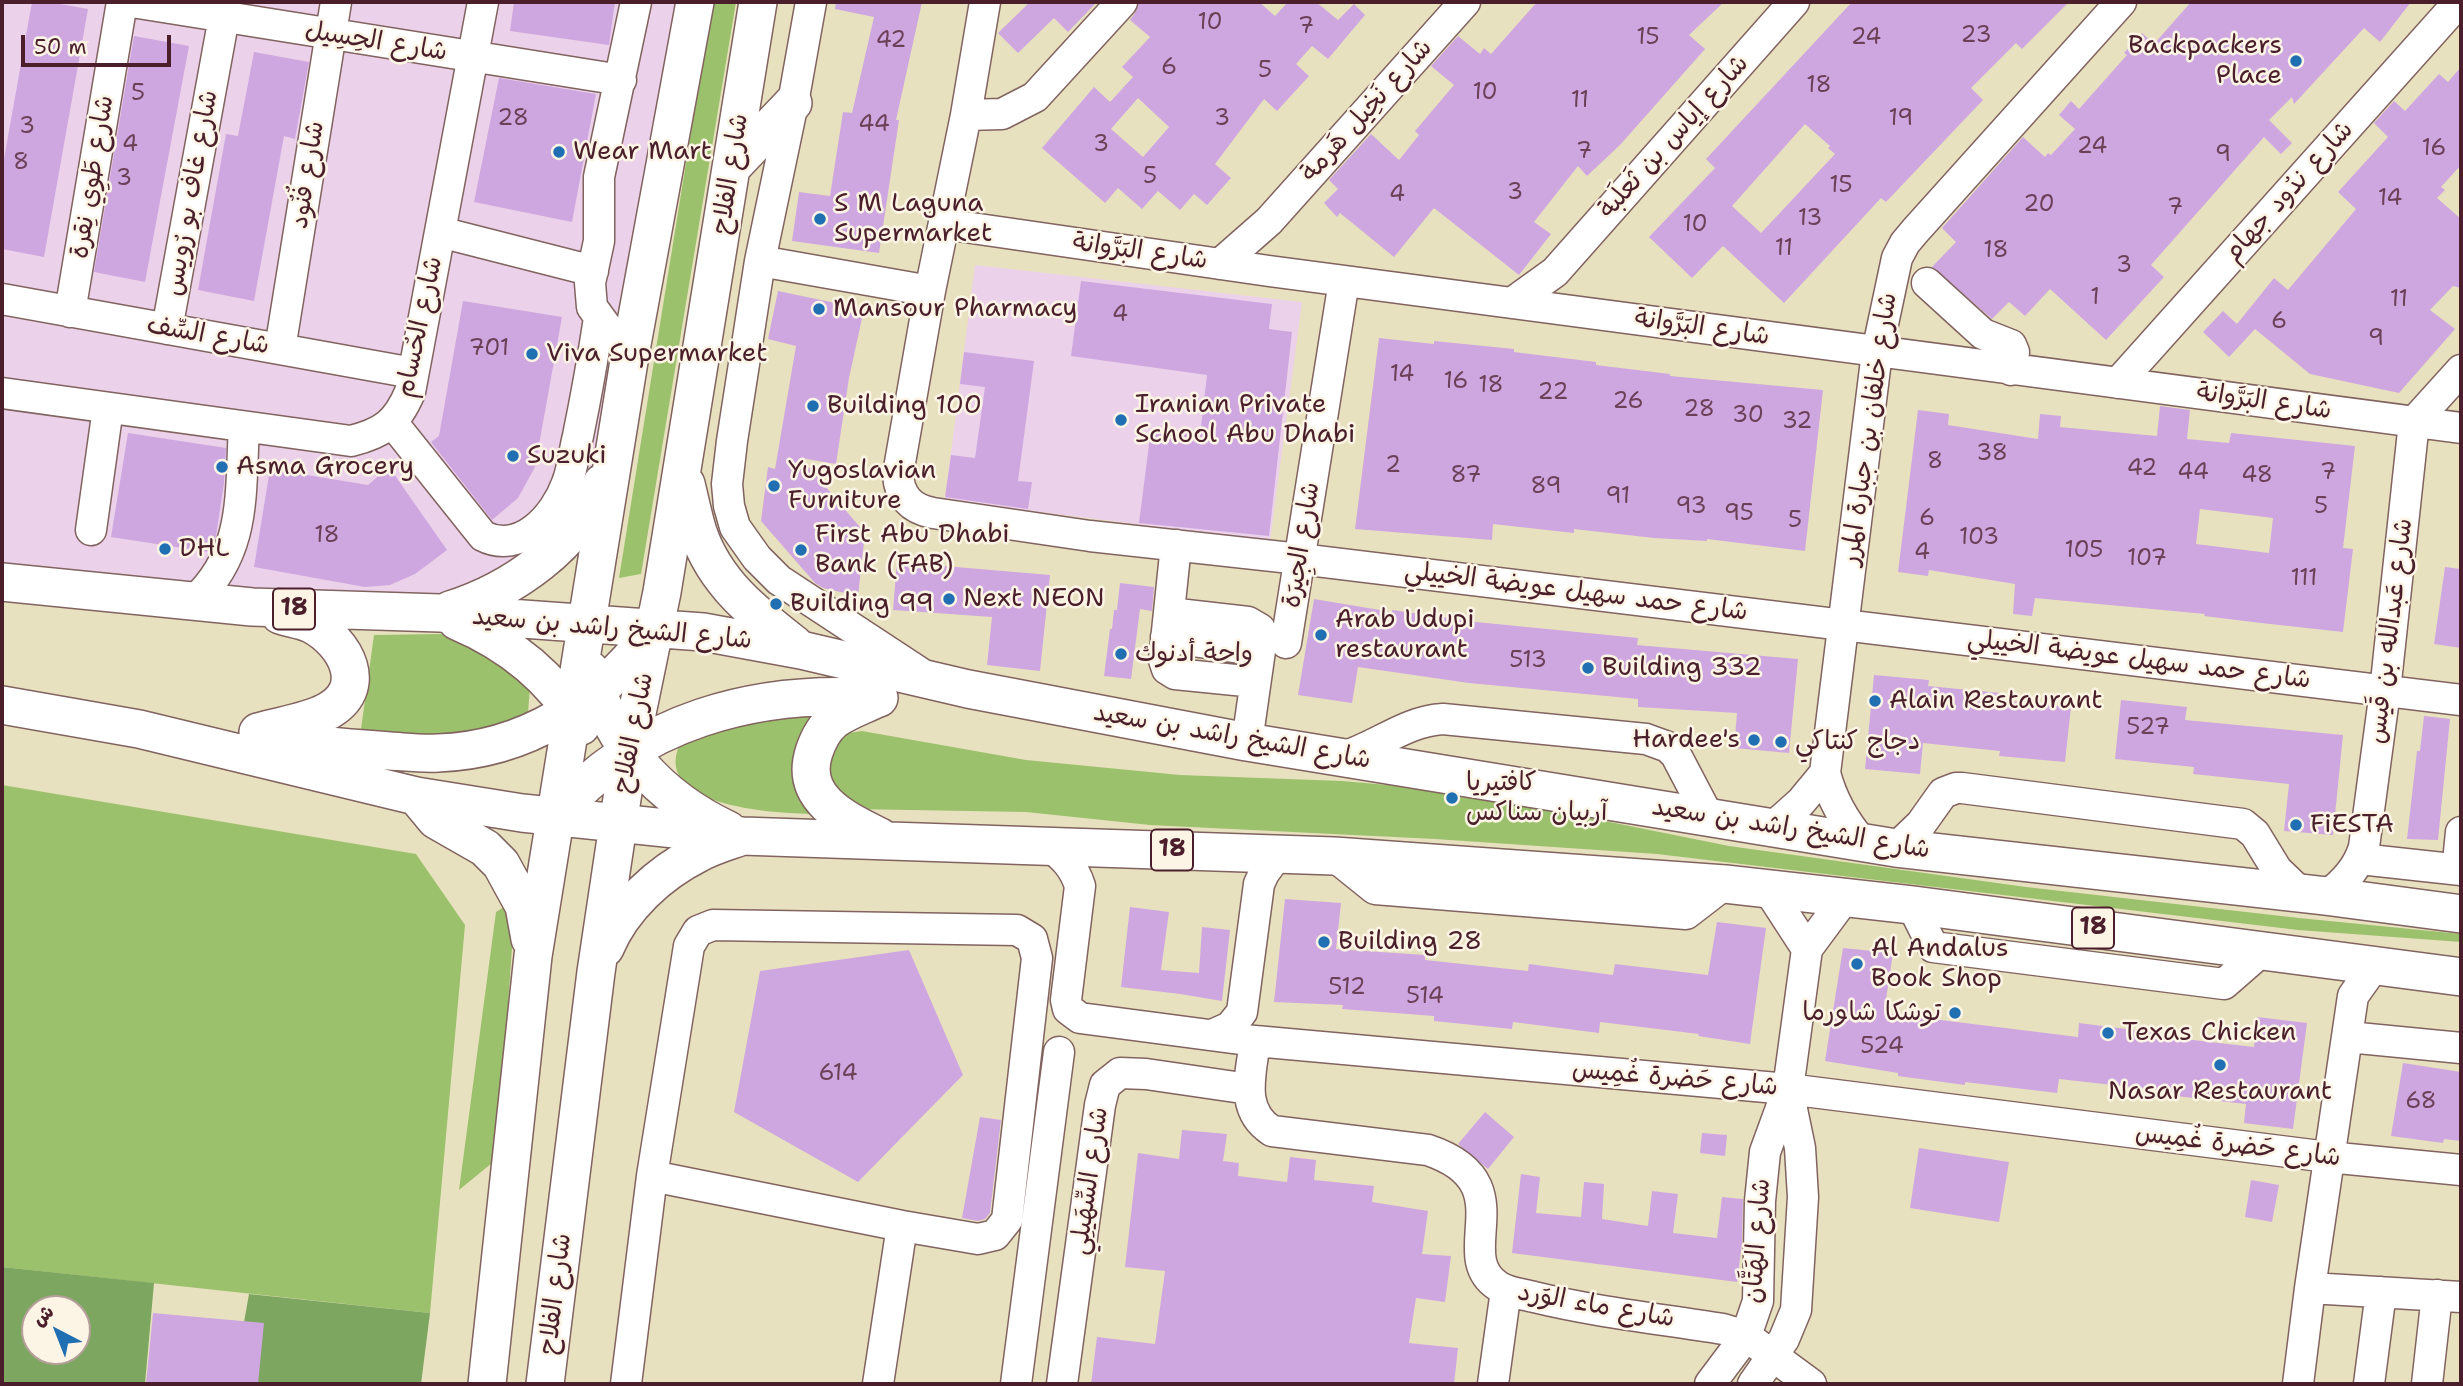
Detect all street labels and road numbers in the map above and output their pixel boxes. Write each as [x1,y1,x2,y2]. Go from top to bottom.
street label: شارع الحِسِيل [303,15,449,69]
street label: شارع نَخِيل هَرمة [1295,33,1439,189]
street label: شارع إياس بن ثَعلَبة [1592,49,1756,225]
street label: شارع غاف بو رُويس [159,88,225,298]
street label: شارع طَوِي نِقرة [65,93,121,261]
street label: شارع الفلاح [706,111,756,237]
street label: شارع ندُود جهام [2217,115,2361,269]
street label: شارع فُنُود [284,119,332,231]
street label: شارع البَرَّوانة [1071,227,1209,277]
street label: شارع الحُسام [390,254,450,400]
street label: شارع خلفان بن جبارة المرر [1835,291,1905,567]
street label: شارع البَرَّوانة [1633,303,1771,353]
street label: شارع السِّف [144,310,272,362]
street label: شارع البَرَّوانة [2195,377,2333,427]
street label: شارع الجِيرَة [1277,480,1327,610]
street label: شارع عَبدالله بن قَيس [2362,517,2420,745]
street label: شارع حمد سهيل عويضة الخييلي [1403,555,1749,629]
road number: 18 [273,588,315,630]
street label: شارع الشيخ راشد بن سعيد [471,601,753,657]
street label: شارع حمد سهيل عويضة الخييلي [1966,623,2312,697]
street label: شارع الفلاح [607,670,661,796]
street label: شارع الشيخ راشد بن سعيد [1091,697,1373,777]
street label: شارع الشيخ راشد بن سعيد [1650,792,1932,866]
road number: 18 [1151,830,1193,870]
road number: 18 [2072,908,2114,948]
street label: شارع حَضرة غُمِيس [1571,1054,1779,1104]
street label: شارع السِّهَيلِي [1064,1105,1116,1257]
street label: شارع حَضرة غُمِيس [2134,1118,2342,1174]
street label: شارع الهَتَّان [1738,1177,1778,1305]
street label: شارع الفلاح [533,1232,579,1356]
street label: شارع ماء الوَرد [1515,1277,1677,1335]

